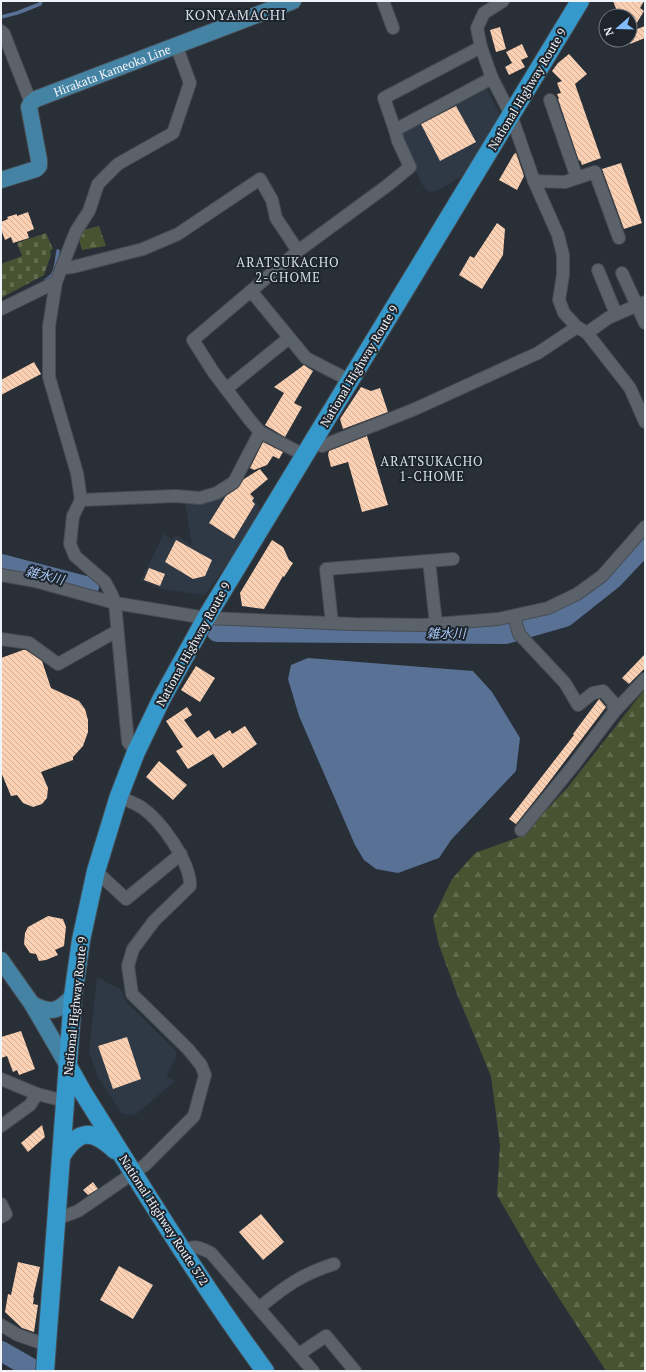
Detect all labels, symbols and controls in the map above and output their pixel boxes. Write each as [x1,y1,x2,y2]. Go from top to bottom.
district label: KONYAMACHI [185,5,287,24]
north arrow [598,8,638,48]
text: N [600,24,617,38]
street label: National Highway Route 9 [485,25,569,153]
street label: Hirakata Kameoka Line [51,41,173,99]
district label: ARATSUKACHO 2-CHOME [236,253,340,286]
street label: National Highway Route 9 [317,302,401,430]
district label: ARATSUKACHO 1-CHOME [380,452,484,485]
water label: 雑水川 [24,562,68,589]
street label: National Highway Route 9 [153,579,233,709]
water label: 雑水川 [426,624,467,642]
street label: National Highway Route 9 [60,936,90,1076]
street label: National Highway Route 372 [116,1152,212,1288]

